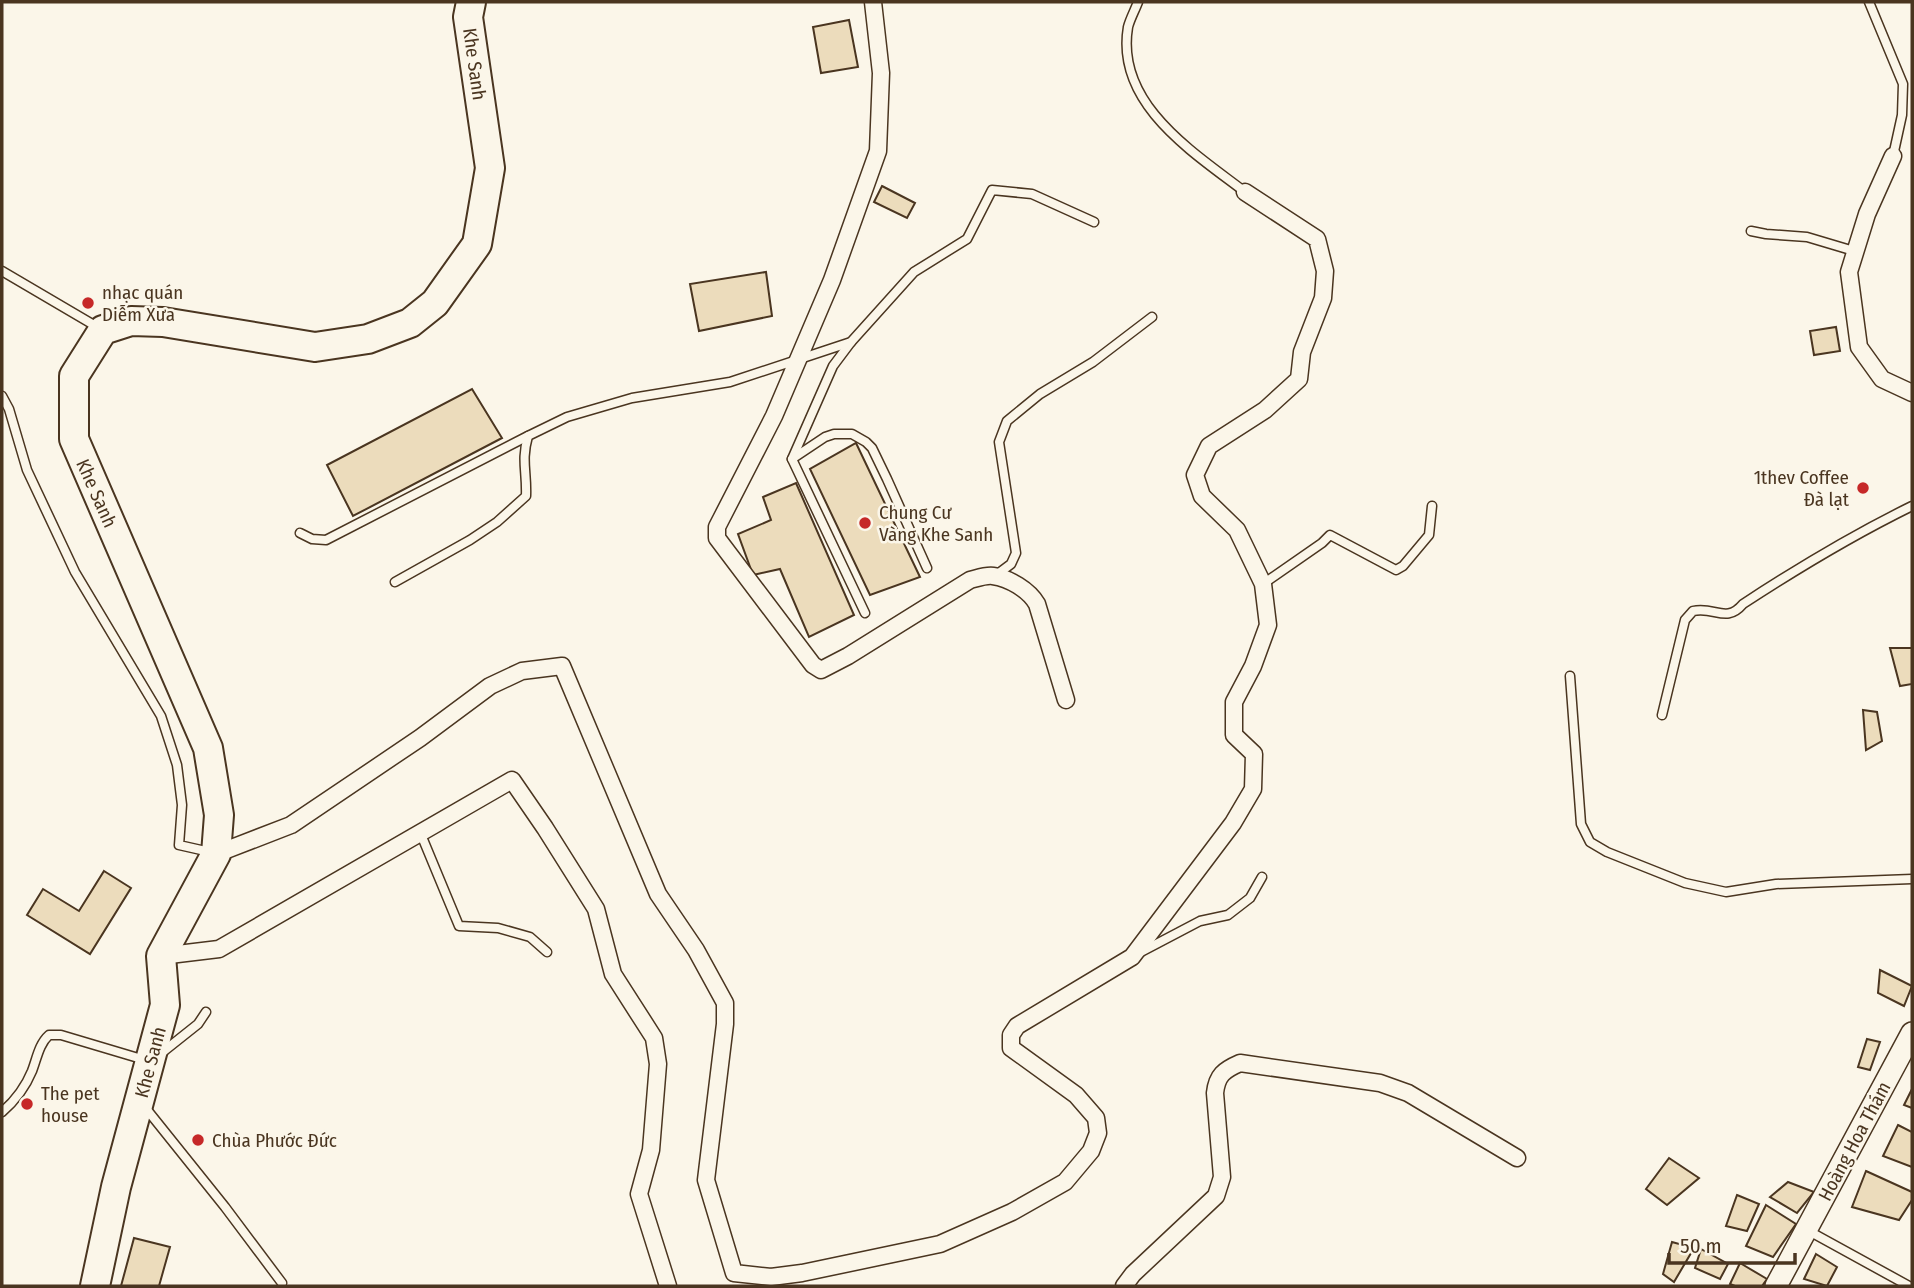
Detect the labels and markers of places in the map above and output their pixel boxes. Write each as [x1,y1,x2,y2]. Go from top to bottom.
place label: nhạc quán Diễm Xưa [102,281,183,326]
marker: nhạc quán Diễm Xưa [80,295,96,311]
place label: 1thev Coffee Đà lạt [1754,466,1850,511]
marker: 1thev Coffee Đà lạt [1855,480,1871,496]
place label: Chung Cư Vàng Khe Sanh [879,501,993,546]
marker: Chung Cư Vàng Khe Sanh [857,515,873,531]
place label: The pet house [41,1082,100,1127]
marker: The pet house [19,1096,35,1112]
place label: Chùa Phước Đức [212,1129,337,1152]
marker: Chùa Phước Đức [190,1132,206,1148]

